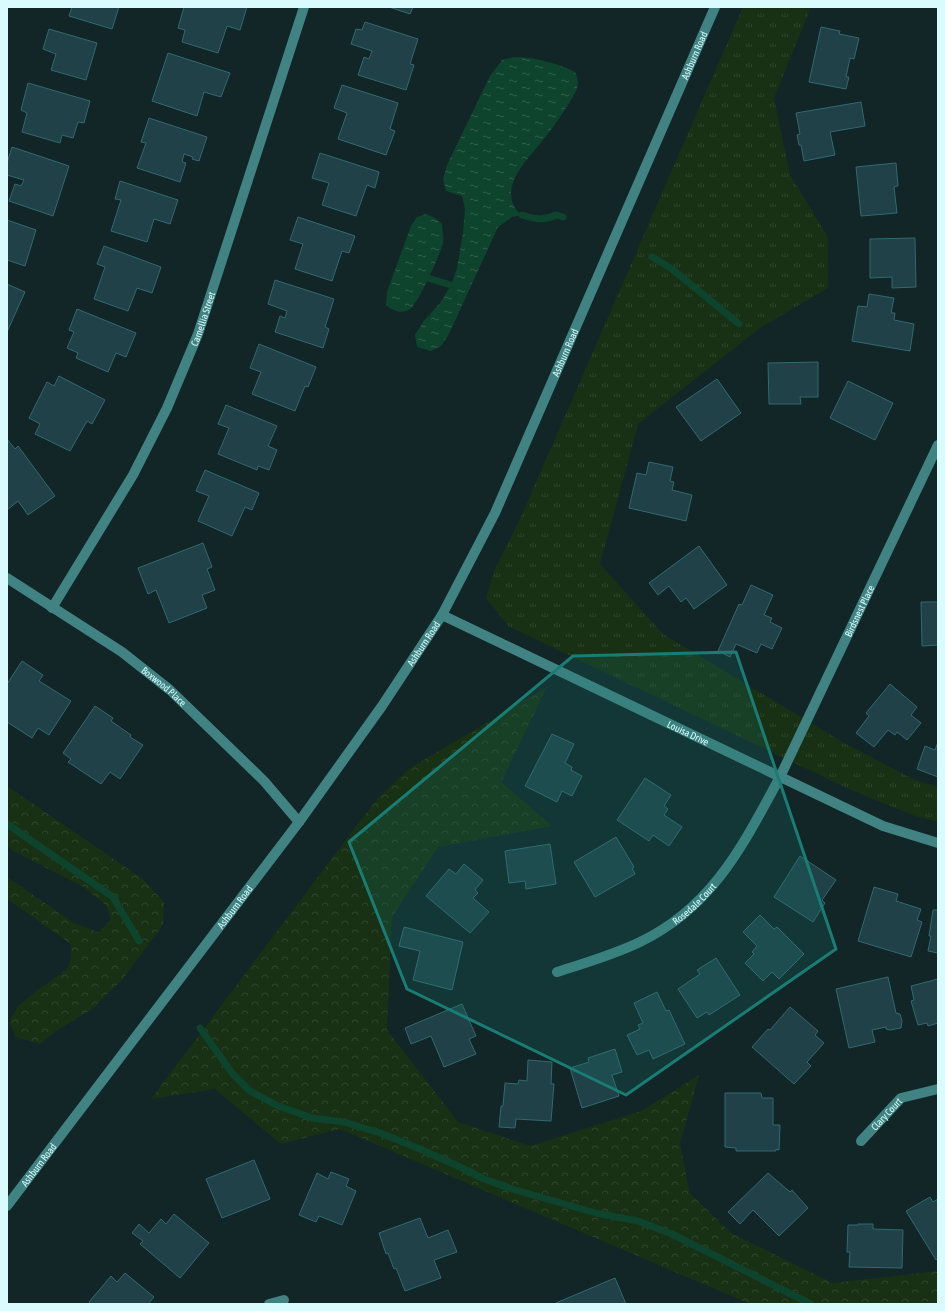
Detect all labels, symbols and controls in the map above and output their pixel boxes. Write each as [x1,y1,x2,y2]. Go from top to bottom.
street label: Ashburn Road [679,30,710,81]
street label: Camellia Street [189,290,217,348]
street label: Ashburn Road [550,327,581,378]
street label: Birdsnest Place [843,583,877,639]
street label: Ashburn Road [405,619,442,668]
street label: Boxwood Place [139,665,189,709]
street label: Louisa Drive [665,719,711,748]
street label: Rosedale Court [670,881,718,927]
street label: Ashburn Road [215,883,255,931]
street label: Clary Court [869,1096,904,1133]
street label: Ashburn Road [19,1141,59,1189]

